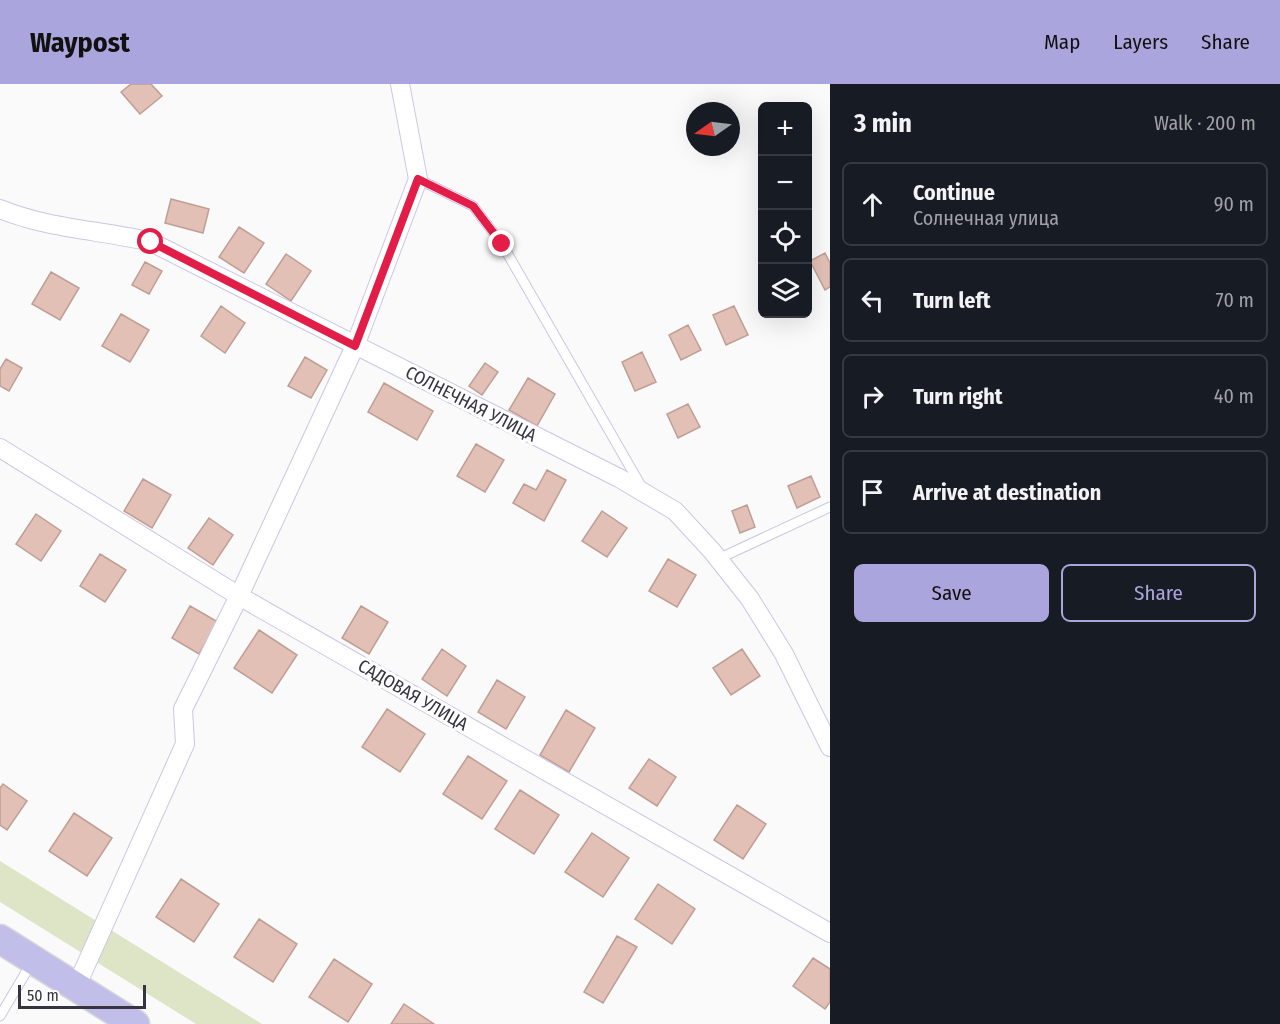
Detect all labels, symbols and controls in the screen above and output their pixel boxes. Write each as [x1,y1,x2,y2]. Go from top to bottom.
text: Waypost [30,26,130,59]
text: Map [1044,29,1080,55]
text: Layers [1113,29,1168,55]
text: Share [1201,29,1250,55]
north arrow [686,102,740,156]
map controls [758,102,812,318]
button: + [758,102,812,156]
text: 3 min [854,108,912,139]
text: Walk · 200 m [1154,111,1256,135]
button: − [758,156,812,210]
text: Continue [913,179,995,206]
icon: ahead [856,188,889,221]
text: 90 m [1214,192,1254,216]
text: Солнечная улица [913,206,1059,230]
button: locate [758,210,812,264]
route start [137,228,163,254]
route end [488,230,514,256]
button: layers [758,264,812,318]
icon: left [856,284,889,317]
text: Turn left [913,287,991,314]
text: 70 m [1216,288,1254,312]
street label: СОЛНЕЧНАЯ УЛИЦА [402,361,541,447]
icon: right [856,380,889,413]
text: Turn right [913,383,1002,410]
text: 40 m [1214,384,1254,408]
icon: arrive [856,476,889,509]
text: Arrive at destination [913,479,1101,506]
button: Save [854,564,1049,622]
button: Share [1061,564,1256,622]
street label: САДОВАЯ УЛИЦА [354,655,472,736]
scale bar [18,982,146,1010]
text: 50 m [27,986,59,1005]

